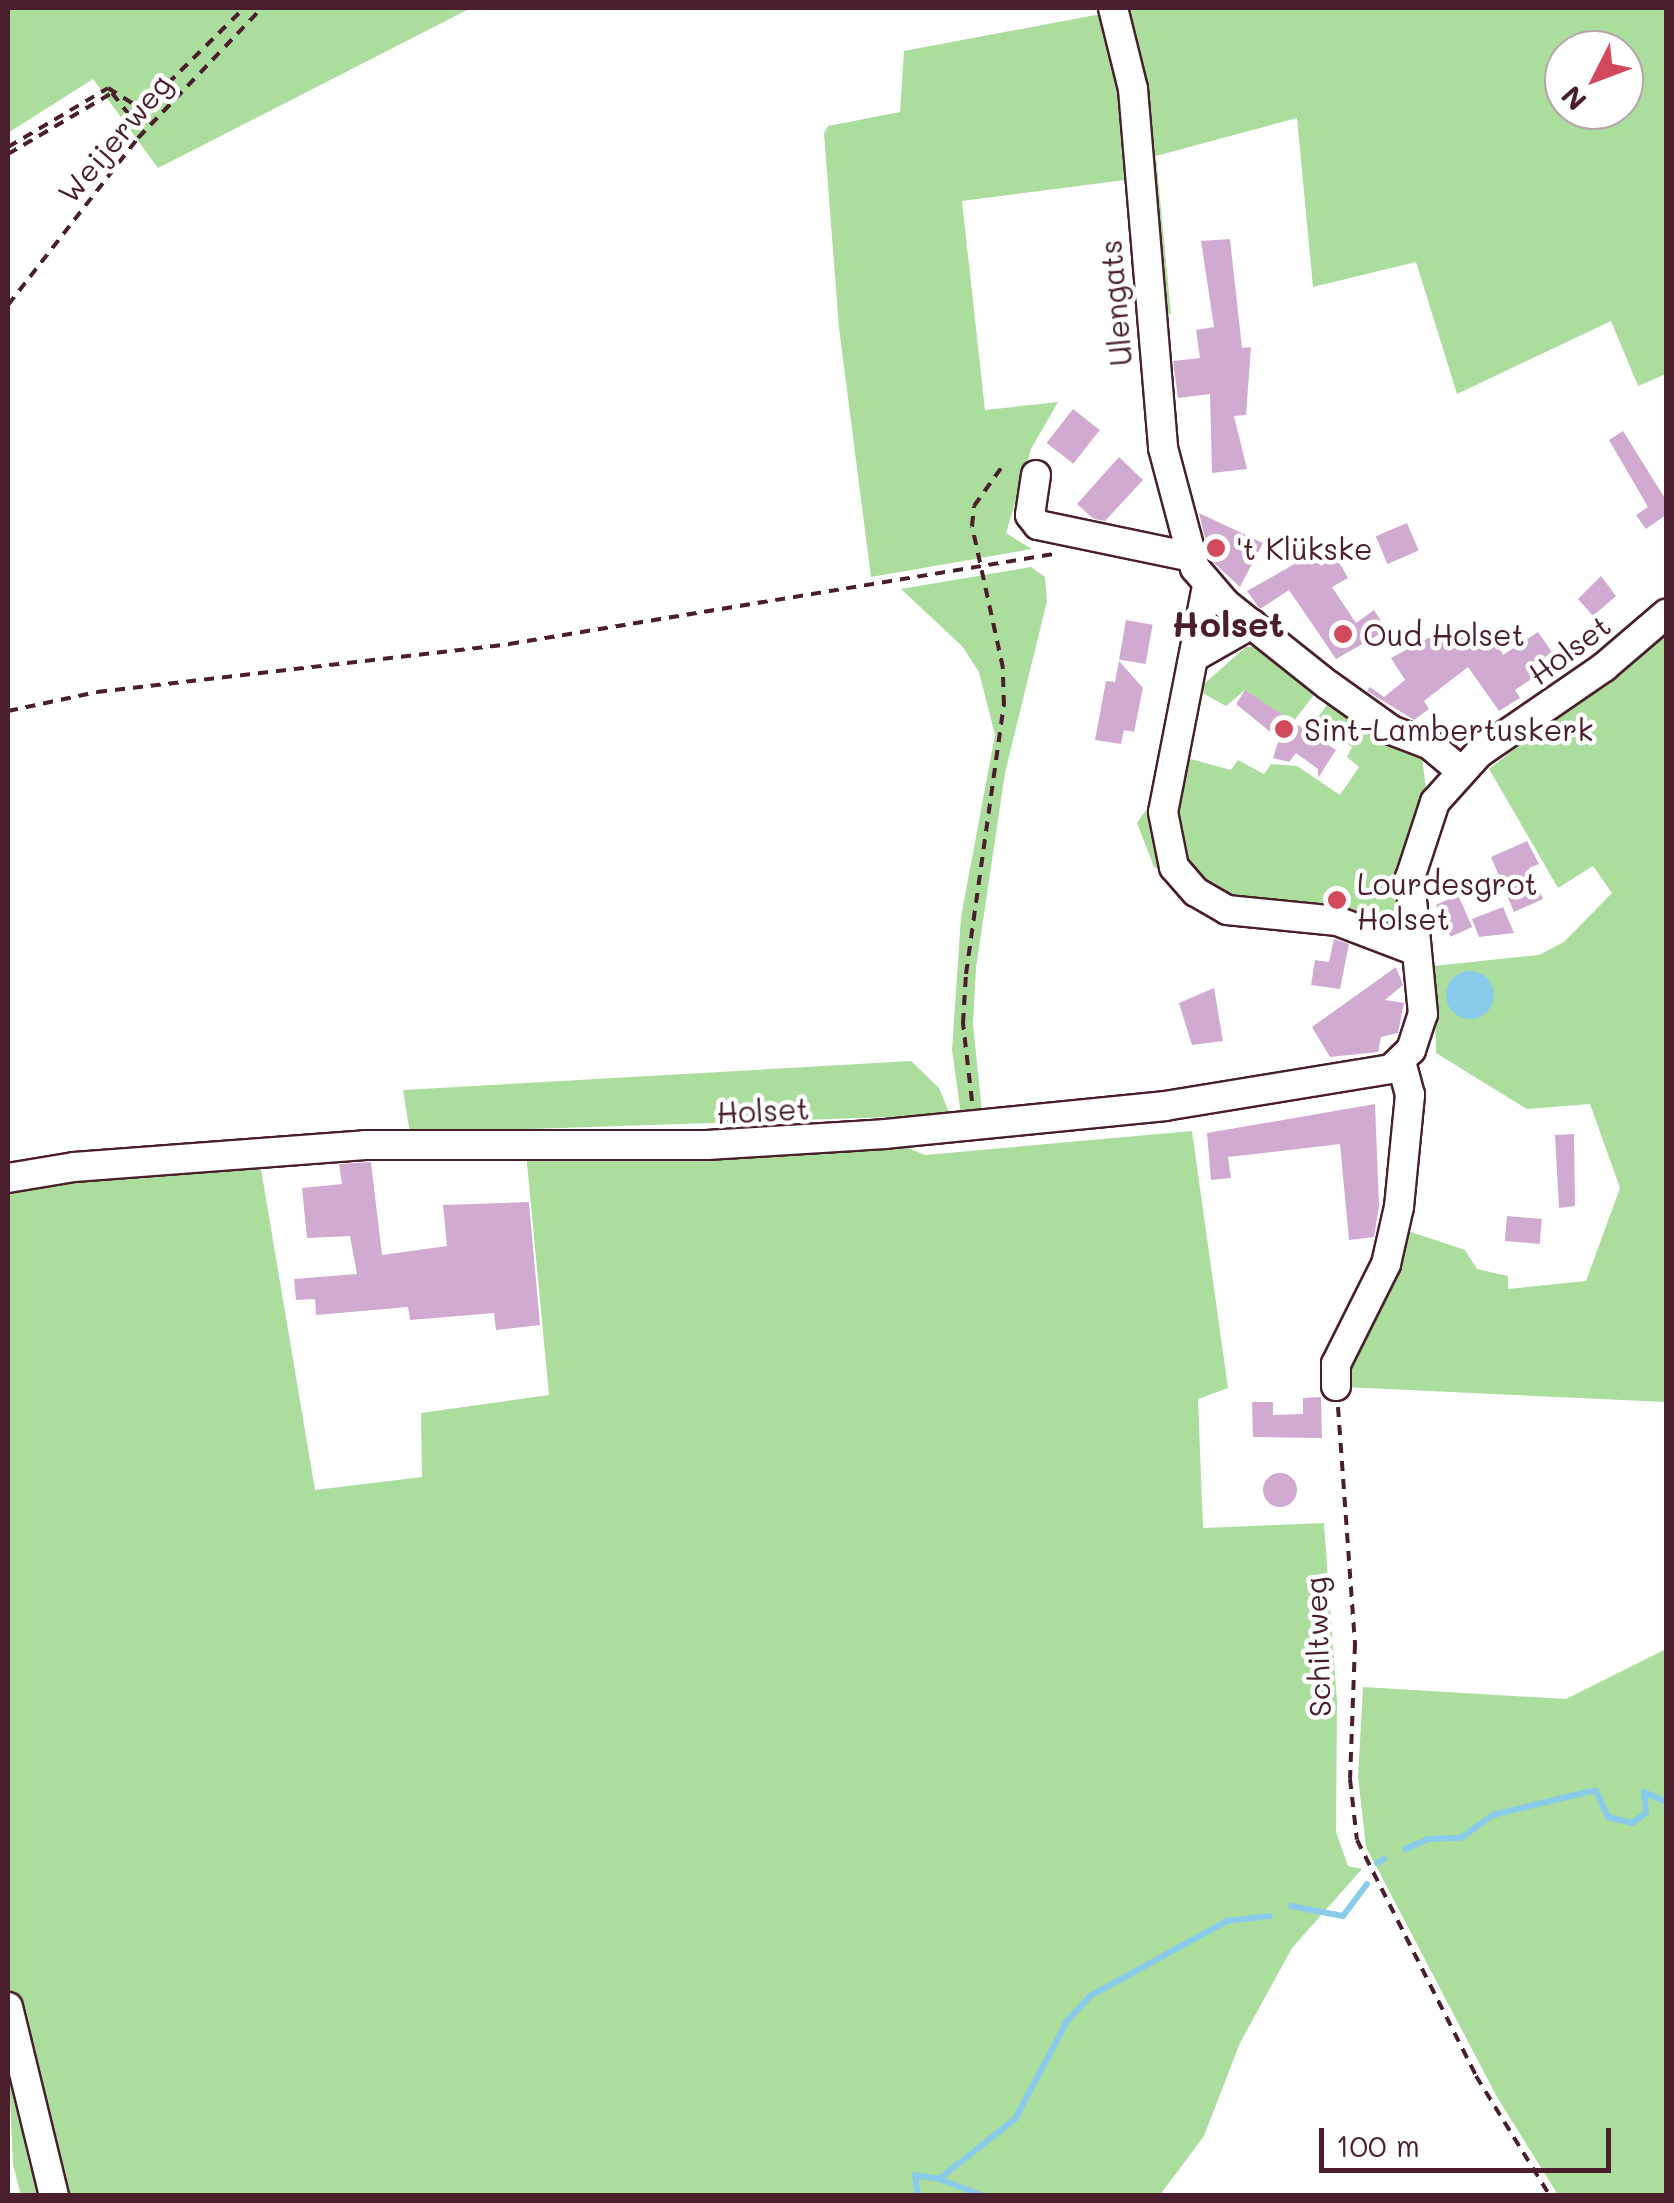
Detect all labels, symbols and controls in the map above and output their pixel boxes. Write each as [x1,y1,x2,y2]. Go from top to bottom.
north arrow [1544,30,1644,130]
street label: Weijerweg [50,66,178,210]
text: N [1553,79,1594,119]
street label: Ulengats [1092,238,1138,368]
place label: 't Klükske [1236,530,1373,566]
marker: 't Klükske [1205,537,1227,559]
district label: Holset [1172,602,1284,644]
street label: Holset [1521,607,1617,691]
place label: Oud Holset [1363,616,1525,652]
marker: Oud Holset [1332,623,1354,645]
place label: Sint-Lambertuskerk [1304,711,1593,747]
marker: Sint-Lambertuskerk [1273,718,1295,740]
place label: Lourdesgrot Holset [1357,865,1538,936]
marker: Lourdesgrot Holset [1326,889,1348,911]
street label: Holset [716,1090,810,1130]
street label: Schiltweg [1297,1576,1337,1718]
scale bar [1324,2108,1616,2170]
text: 100 m [1336,2125,1420,2165]

